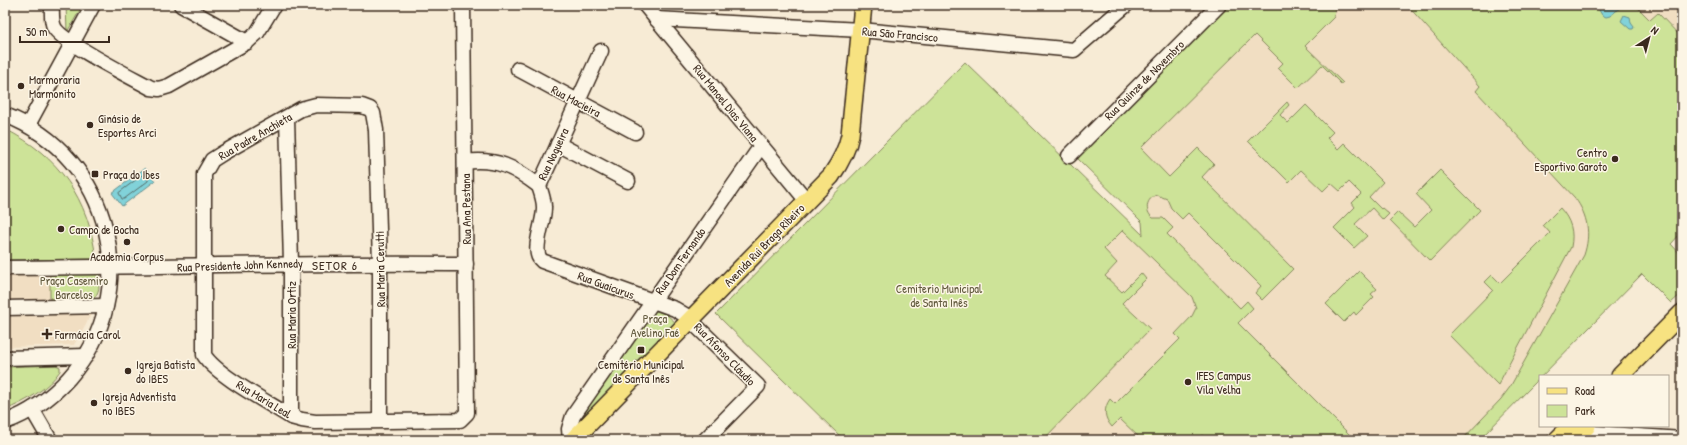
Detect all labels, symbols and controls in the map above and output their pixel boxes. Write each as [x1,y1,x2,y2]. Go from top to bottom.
scale bar [20,18,109,44]
north arrow [1629,18,1669,58]
street label: Rua São Francisco [861,22,939,46]
text: 50 m [26,23,47,40]
text: N [1648,23,1661,37]
street label: Rua Quinze de Novembro [1100,36,1188,124]
street label: Rua Manoel Dias Viana [689,61,763,146]
place label: Marmoraria Marmonito [29,71,80,102]
marker: Marmoraria Marmonito [16,81,26,91]
street label: Rua Macieira [548,81,604,121]
street label: Rua Padre Anchieta [215,108,295,164]
place label: Ginásio de Esportes Arci [98,110,157,141]
marker: Ginásio de Esportes Arci [85,120,95,130]
street label: Rua Nogueira [533,125,573,183]
place label: Centro Esportivo Garoto [1534,144,1607,175]
marker: Centro Esportivo Garoto [1610,154,1620,164]
place label: Praça do Ibes [103,166,160,183]
marker: Praça do Ibes [90,169,100,179]
street label: Rua Ana Pestana [457,173,475,244]
street label: Avenida Rui Braga Ribeiro [720,200,808,290]
place label: Campo de Bocha [69,221,139,238]
marker: Campo de Bocha [56,224,66,234]
street label: Rua Dom Fernando [651,224,709,298]
street label: Rua Maria Cerutti [371,231,389,307]
marker: Academia Corpus [122,237,132,247]
place label: Academia Corpus [90,248,164,265]
street label: Rua Presidente John Kennedy [177,254,303,276]
district label: SETOR 6 [312,256,358,274]
street label: Rua Guaicurus [575,267,637,303]
park label: Praça Casemiro Barcelos [40,272,108,303]
park label: Cemiterio Municipal de Santa Inês [896,280,983,311]
street label: Rua Maria Ortiz [283,281,300,349]
park label: Praça Avelino Faé [631,310,679,341]
street label: Rua Afonso Cláudio [690,319,760,389]
place label: Farmácia Carol [54,326,121,343]
marker: Farmácia Carol [42,329,52,339]
marker: Cemitério Municipal de Santa Inês [636,345,646,355]
place label: Igreja Batista do IBES [136,356,195,387]
place label: Cemitério Municipal de Santa Inês [598,356,685,387]
marker: Igreja Batista do IBES [123,366,133,376]
place label: IFES Campus Vila Velha [1196,367,1251,398]
legend [1539,375,1669,427]
street label: Rua Maria Leal [233,376,295,423]
marker: IFES Campus Vila Velha [1183,377,1193,387]
text: Road [1575,382,1595,399]
place label: Igreja Adventista no IBES [102,388,176,419]
marker: Igreja Adventista no IBES [89,398,99,408]
text: Park [1575,402,1595,419]

